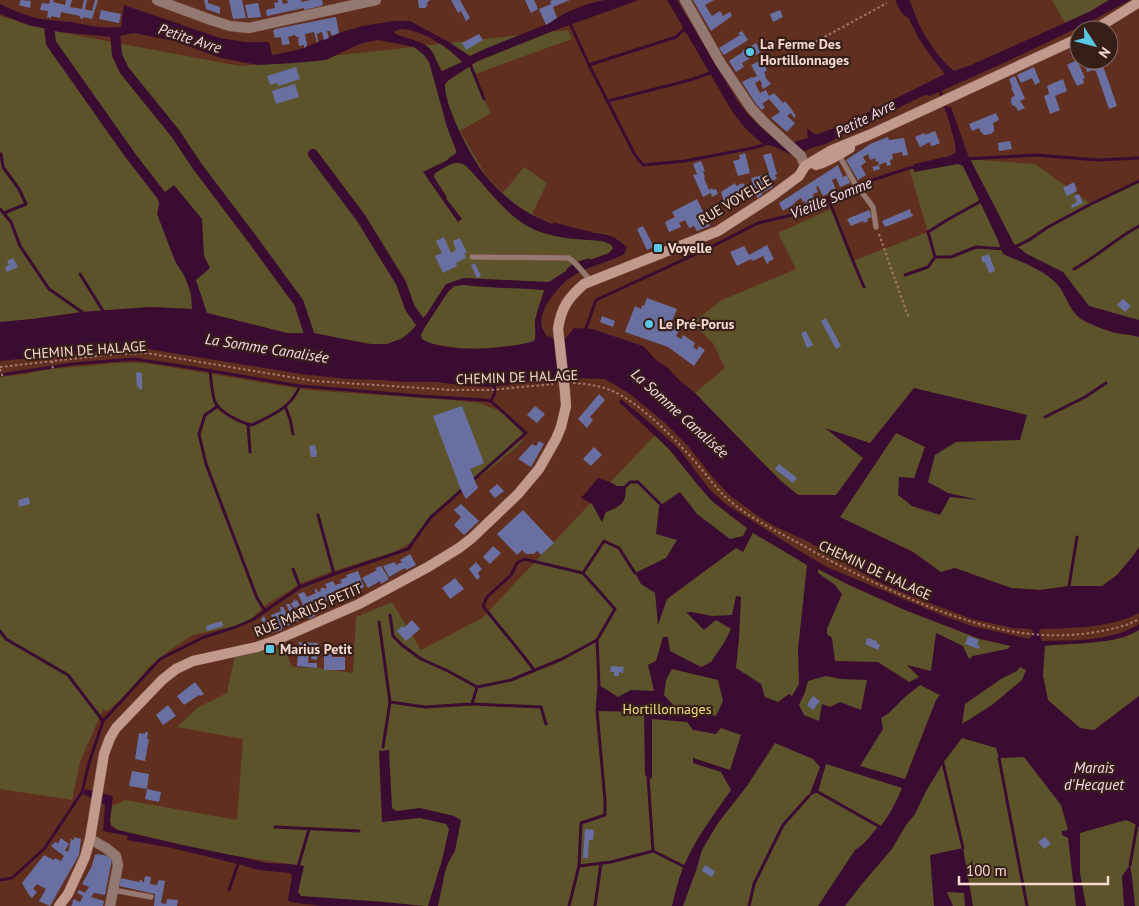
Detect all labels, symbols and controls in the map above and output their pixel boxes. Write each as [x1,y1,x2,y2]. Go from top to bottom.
water label: Petite Avre [156,19,224,57]
north arrow [1069,20,1119,70]
place label: La Ferme Des Hortillonnages [760,35,849,69]
text: N [1095,44,1115,62]
marker: La Ferme Des Hortillonnages [744,46,756,58]
water label: Petite Avre [832,95,898,141]
street label: RUE VOYELLE [695,171,775,229]
water label: Vieille Somme [787,173,875,223]
place label: Voyelle [667,239,712,257]
marker: Voyelle [652,242,664,254]
place label: Le Pré-Porus [659,315,734,333]
marker: Le Pré-Porus [643,318,655,330]
water label: La Somme Canalisée [204,329,330,367]
street label: CHEMIN DE HALAGE [23,337,147,363]
water label: La Somme Canalisée [627,364,733,462]
street label: CHEMIN DE HALAGE [455,366,579,388]
street label: CHEMIN DE HALAGE [816,536,934,604]
street label: RUE MARIUS PETIT [251,579,365,641]
place label: Marius Petit [280,640,352,658]
marker: Marius Petit [264,643,276,655]
park label: Hortillonnages [622,700,712,718]
water label: Marais d'Hecquet [1064,758,1125,794]
scale bar [959,854,1108,886]
text: 100 m [966,861,1007,880]

